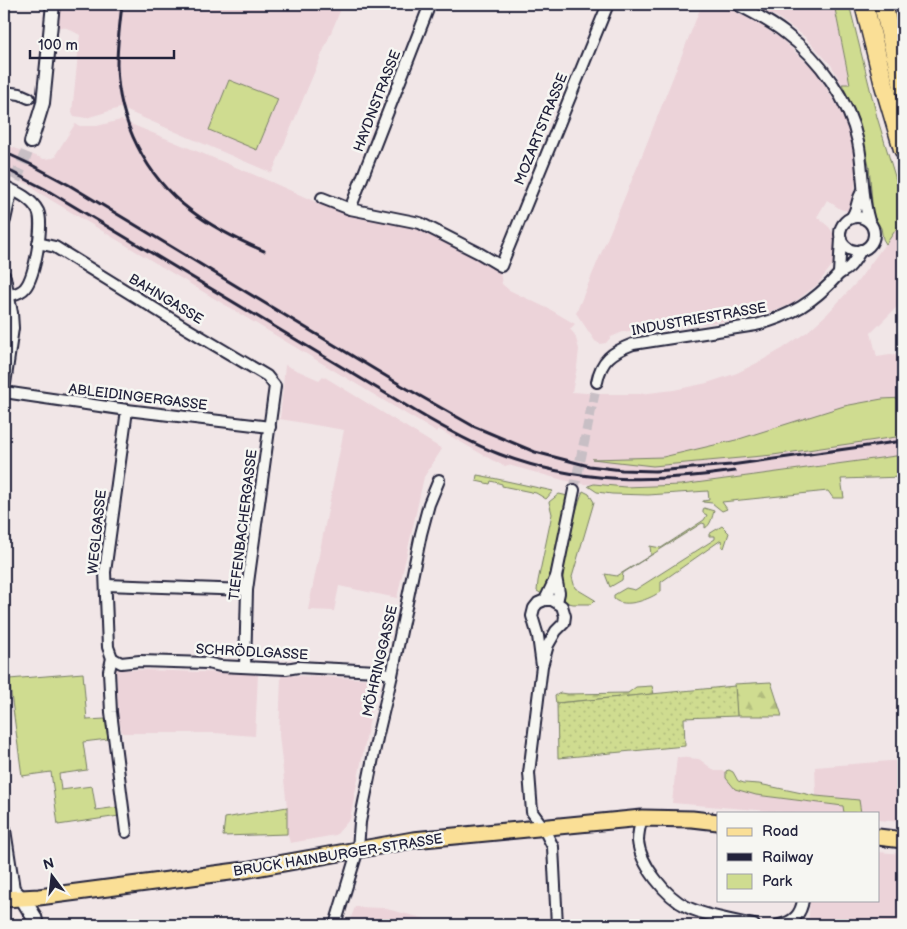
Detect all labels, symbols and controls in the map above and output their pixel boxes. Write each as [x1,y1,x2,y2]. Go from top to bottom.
scale bar [30,28,174,60]
text: 100 m [38,36,78,55]
street label: HAYDNSTRASSE [350,48,404,154]
street label: MOZARTSTRASSE [511,71,571,187]
street label: BAHNGASSE [126,270,206,328]
street label: INDUSTRIESTRASSE [630,299,768,339]
street label: ABLEIDINGERGASSE [68,380,208,414]
street label: TIEFENBACHERGASSE [225,448,261,602]
street label: WEGLGASSE [84,489,110,575]
street label: MÖHRINGGASSE [358,603,401,718]
street label: SCHRÖDLGASSE [195,640,309,663]
legend [717,812,880,902]
text: Road [762,822,798,841]
street label: BRUCK HAINBURGER-STRASSE [232,830,444,880]
text: Railway [762,848,813,867]
north arrow [28,852,78,902]
text: N [41,854,56,873]
text: Park [762,872,793,891]

